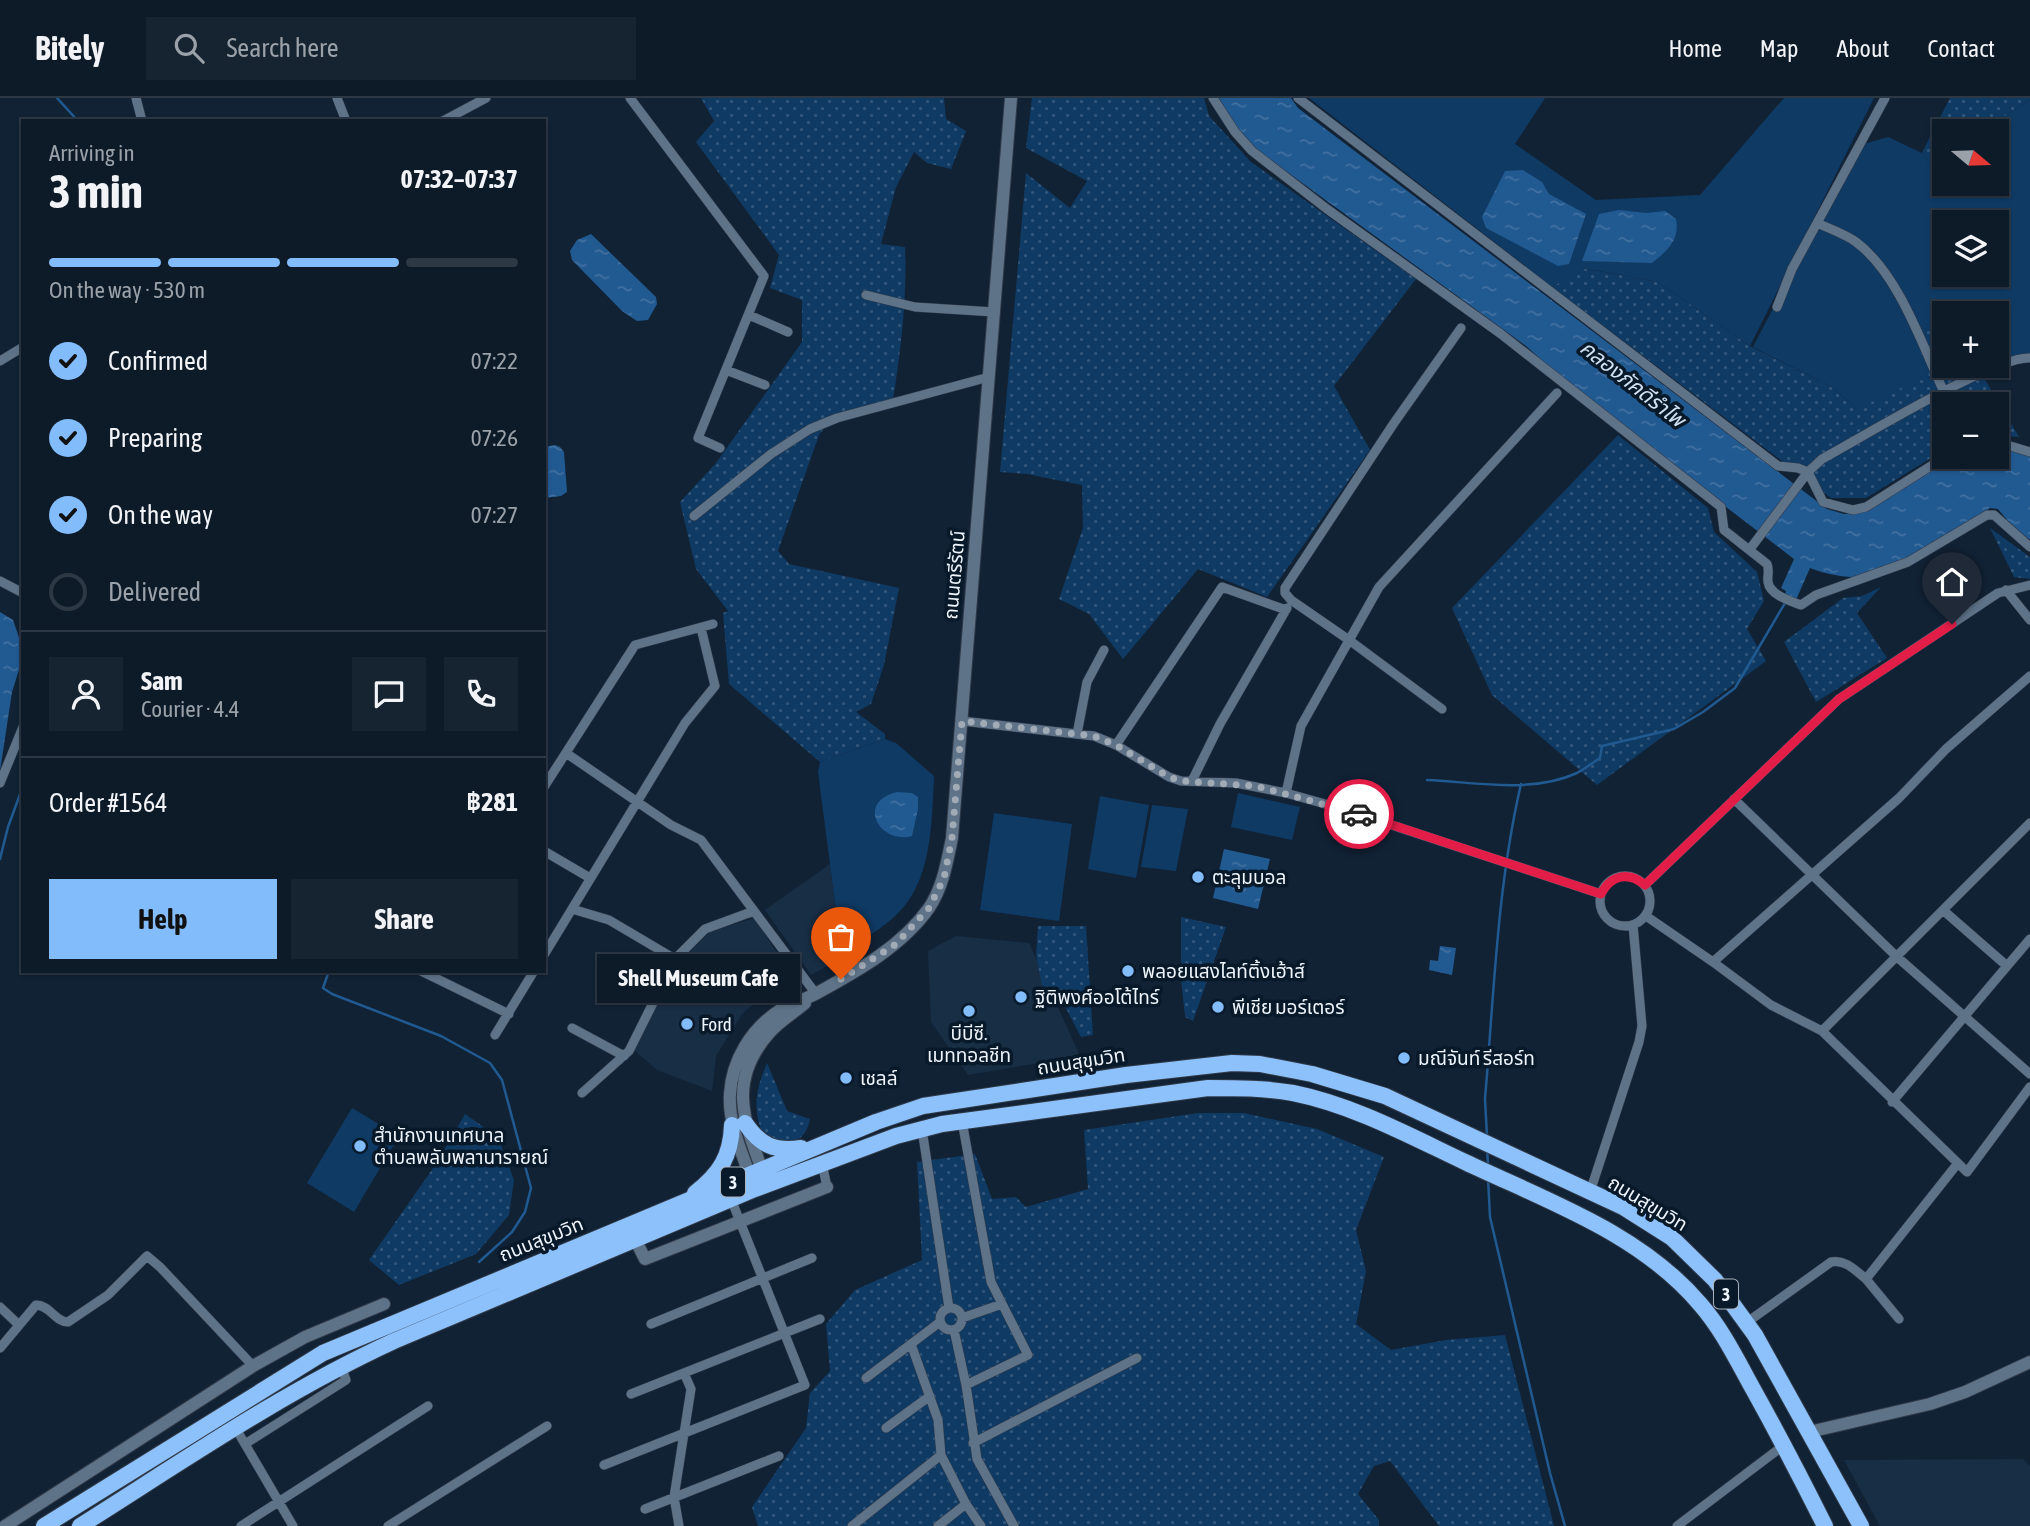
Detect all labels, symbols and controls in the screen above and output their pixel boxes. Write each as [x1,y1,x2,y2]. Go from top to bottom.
search box [146,17,636,80]
text: Bitely [35,29,104,67]
icon: search [170,29,208,67]
text: Search here [226,33,339,63]
text: Home [1668,35,1722,62]
text: Map [1760,35,1798,62]
text: About [1836,35,1889,62]
text: Contact [1927,35,1995,62]
north arrow [1932,119,2009,196]
map controls [1932,119,2009,469]
text: Arriving in [49,140,135,166]
text: 07:32–07:37 [401,164,518,194]
text: 3 min [49,165,143,218]
button: layers [1932,210,2009,287]
text: On the way · 530 m [49,277,205,303]
button: + [1932,301,2009,378]
water label: คลองภัคดีรำไพ [1576,335,1692,433]
icon: check [49,342,87,380]
text: Confirmed [108,346,208,376]
text: 07:22 [471,348,518,374]
button: − [1932,392,2009,469]
icon: check [49,419,87,457]
text: Preparing [108,423,202,453]
text: 07:26 [471,425,518,451]
icon: check [49,496,87,534]
text: On the way [108,500,213,530]
text: 07:27 [471,502,518,528]
street label: ถนนตรีรัตน์ [939,530,969,620]
pin [1922,552,1982,624]
icon: home [1933,563,1971,601]
text: Delivered [108,577,201,607]
button: person [49,657,123,731]
button: chat [352,657,426,731]
button: phone [444,657,518,731]
text: Sam [141,666,183,696]
text: Courier · 4.4 [141,696,240,722]
courier [1324,779,1394,849]
text: ฿281 [466,787,518,817]
text: Order #1564 [49,788,168,818]
icon: car [1340,795,1378,833]
place label: ตะลุมบอล [1212,866,1286,889]
marker: ตะลุมบอล [1190,869,1206,885]
button: Help [49,879,277,959]
button: Share [291,879,518,959]
pin [811,907,871,979]
icon: bag [822,918,860,956]
callout: Shell Museum Cafe [596,954,799,1004]
place label: พลอยแสงไลท์ติ้งเฮ้าส์ [1142,959,1305,982]
marker: พลอยแสงไลท์ติ้งเฮ้าส์ [1120,963,1136,979]
text: Shell Museum Cafe [618,965,779,991]
place label: ฐิติพงศ์ออโต้ไทร์ [1035,986,1160,1008]
marker: ฐิติพงศ์ออโต้ไทร์ [1013,989,1029,1005]
place label: พีเชีย มอร์เตอร์ [1232,996,1345,1018]
marker: พีเชีย มอร์เตอร์ [1210,999,1226,1015]
marker: บีบีซี. เมททอลชีท [961,1003,977,1019]
place label: Ford [701,1013,732,1035]
marker: Ford [679,1016,695,1032]
place label: บีบีซี. เมททอลชีท [927,1022,1011,1066]
street label: ถนนสุขุมวิท [1036,1043,1127,1080]
place label: มณีจันท์ รีสอร์ท [1418,1047,1535,1069]
marker: มณีจันท์ รีสอร์ท [1396,1050,1412,1066]
place label: เชลล์ [860,1067,898,1089]
marker: เชลล์ [838,1070,854,1086]
place label: สำนักงานเทศบาล ตำบลพลับพลานารายณ์ [374,1124,548,1168]
marker: สำนักงานเทศบาล ตำบลพลับพลานารายณ์ [352,1138,368,1154]
road number: 3 [721,1168,745,1196]
street label: ถนนสุขุมวิท [1604,1171,1692,1236]
street label: ถนนสุขุมวิท [496,1212,587,1267]
road number: 3 [1714,1280,1738,1308]

